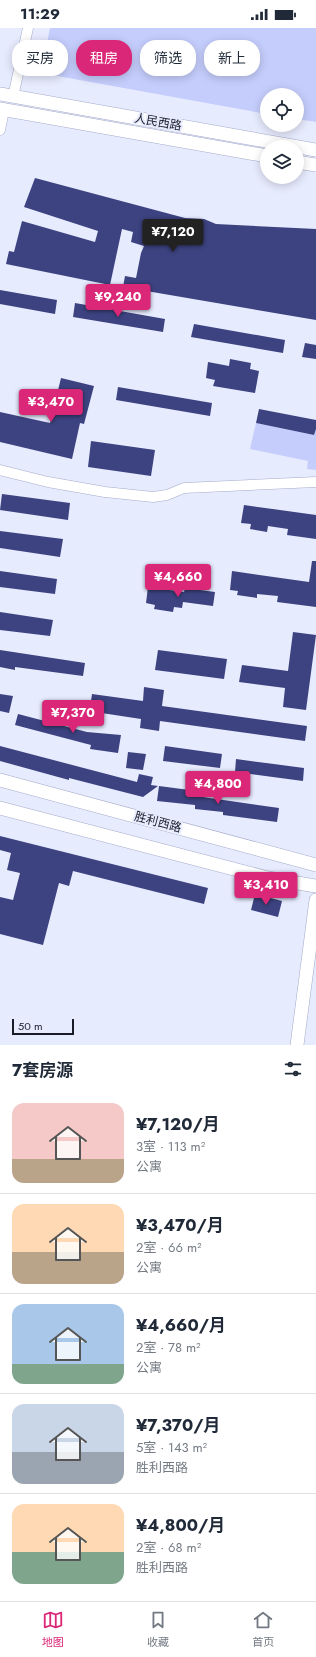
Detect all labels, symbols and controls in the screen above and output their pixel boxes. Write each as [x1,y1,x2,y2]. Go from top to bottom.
text: 11:29 [20,3,60,25]
chip: 买房 [12,40,68,76]
chip: 租房 [76,40,132,76]
chip: 筛选 [140,40,196,76]
chip: 新上 [204,40,260,76]
map controls [260,88,304,184]
button: locate [260,88,304,132]
street label: 人民西路 [133,109,183,135]
button: layers [260,140,304,184]
pin: ¥7,120 [140,219,206,253]
text: ¥7,120 [151,222,195,241]
pin: ¥9,240 [85,284,151,318]
text: ¥9,240 [95,287,141,306]
pin: ¥3,470 [18,389,84,423]
text: ¥3,470 [28,392,74,411]
pin: ¥4,660 [145,564,211,598]
text: ¥4,660 [154,567,202,586]
pin: ¥7,370 [40,700,106,734]
text: ¥7,370 [51,703,95,722]
pin: ¥4,800 [185,771,251,805]
text: ¥4,800 [194,774,242,793]
street label: 胜利西路 [132,807,184,837]
pin: ¥3,410 [233,872,299,906]
text: ¥3,410 [243,875,289,894]
scale bar [12,1017,74,1036]
text: 50 m [18,1018,43,1034]
text: 7套房源 [12,1058,73,1082]
icon: filters [282,1058,304,1080]
text: ¥7,120/月 [136,1112,220,1136]
icon: home [44,1119,92,1167]
text: 3室 · 113 m² [136,1137,205,1156]
text: 公寓 [136,1157,162,1176]
text: ¥3,470/月 [136,1213,224,1237]
icon: home [44,1220,92,1268]
text: 2室 · 66 m² [136,1238,202,1257]
text: 公寓 [136,1258,162,1277]
text: ¥4,660/月 [136,1313,226,1337]
icon: home [44,1320,92,1368]
text: 2室 · 78 m² [136,1338,201,1357]
text: 公寓 [136,1358,162,1377]
text: ¥7,370/月 [136,1413,221,1437]
icon: home [44,1420,92,1468]
text: 5室 · 143 m² [136,1438,207,1457]
text: 胜利西路 [136,1458,188,1477]
text: ¥4,800/月 [136,1513,225,1537]
icon: home [44,1520,92,1568]
text: 2室 · 68 m² [136,1538,201,1557]
text: 胜利西路 [136,1558,188,1577]
tab: 地图 [42,1609,64,1650]
tab: 收藏 [147,1609,169,1650]
tab: 首页 [252,1609,274,1650]

